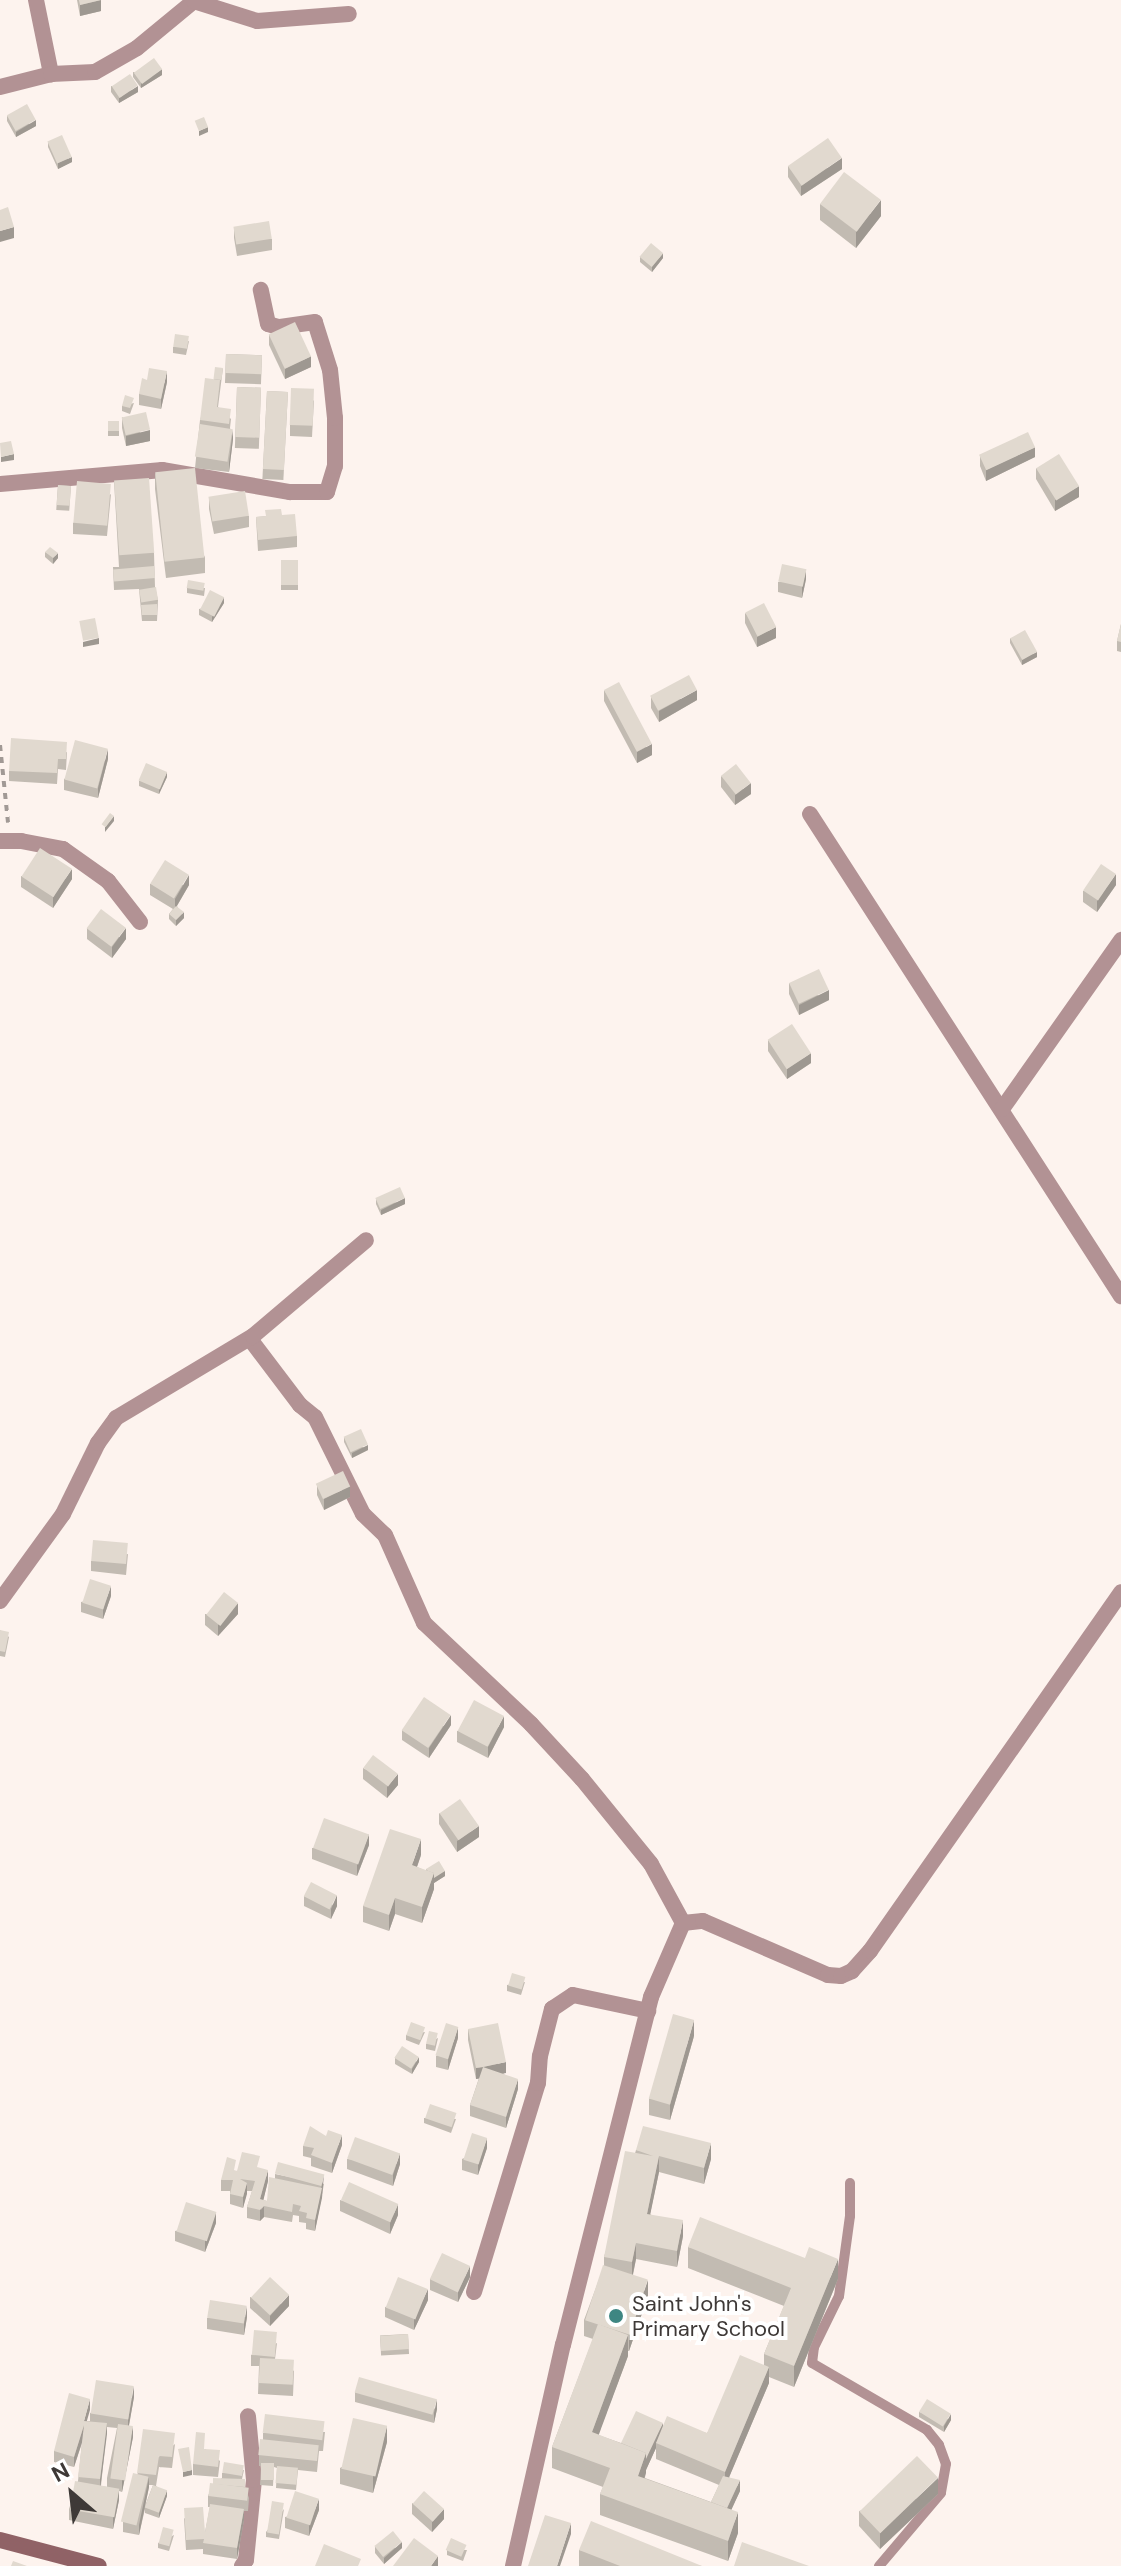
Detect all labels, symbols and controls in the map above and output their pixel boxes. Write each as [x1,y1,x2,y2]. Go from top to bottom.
place label: Saint John's Primary School [632,2290,785,2342]
marker: Saint John's Primary School [607,2307,625,2325]
north arrow [32,2454,112,2534]
text: N [47,2456,74,2489]

